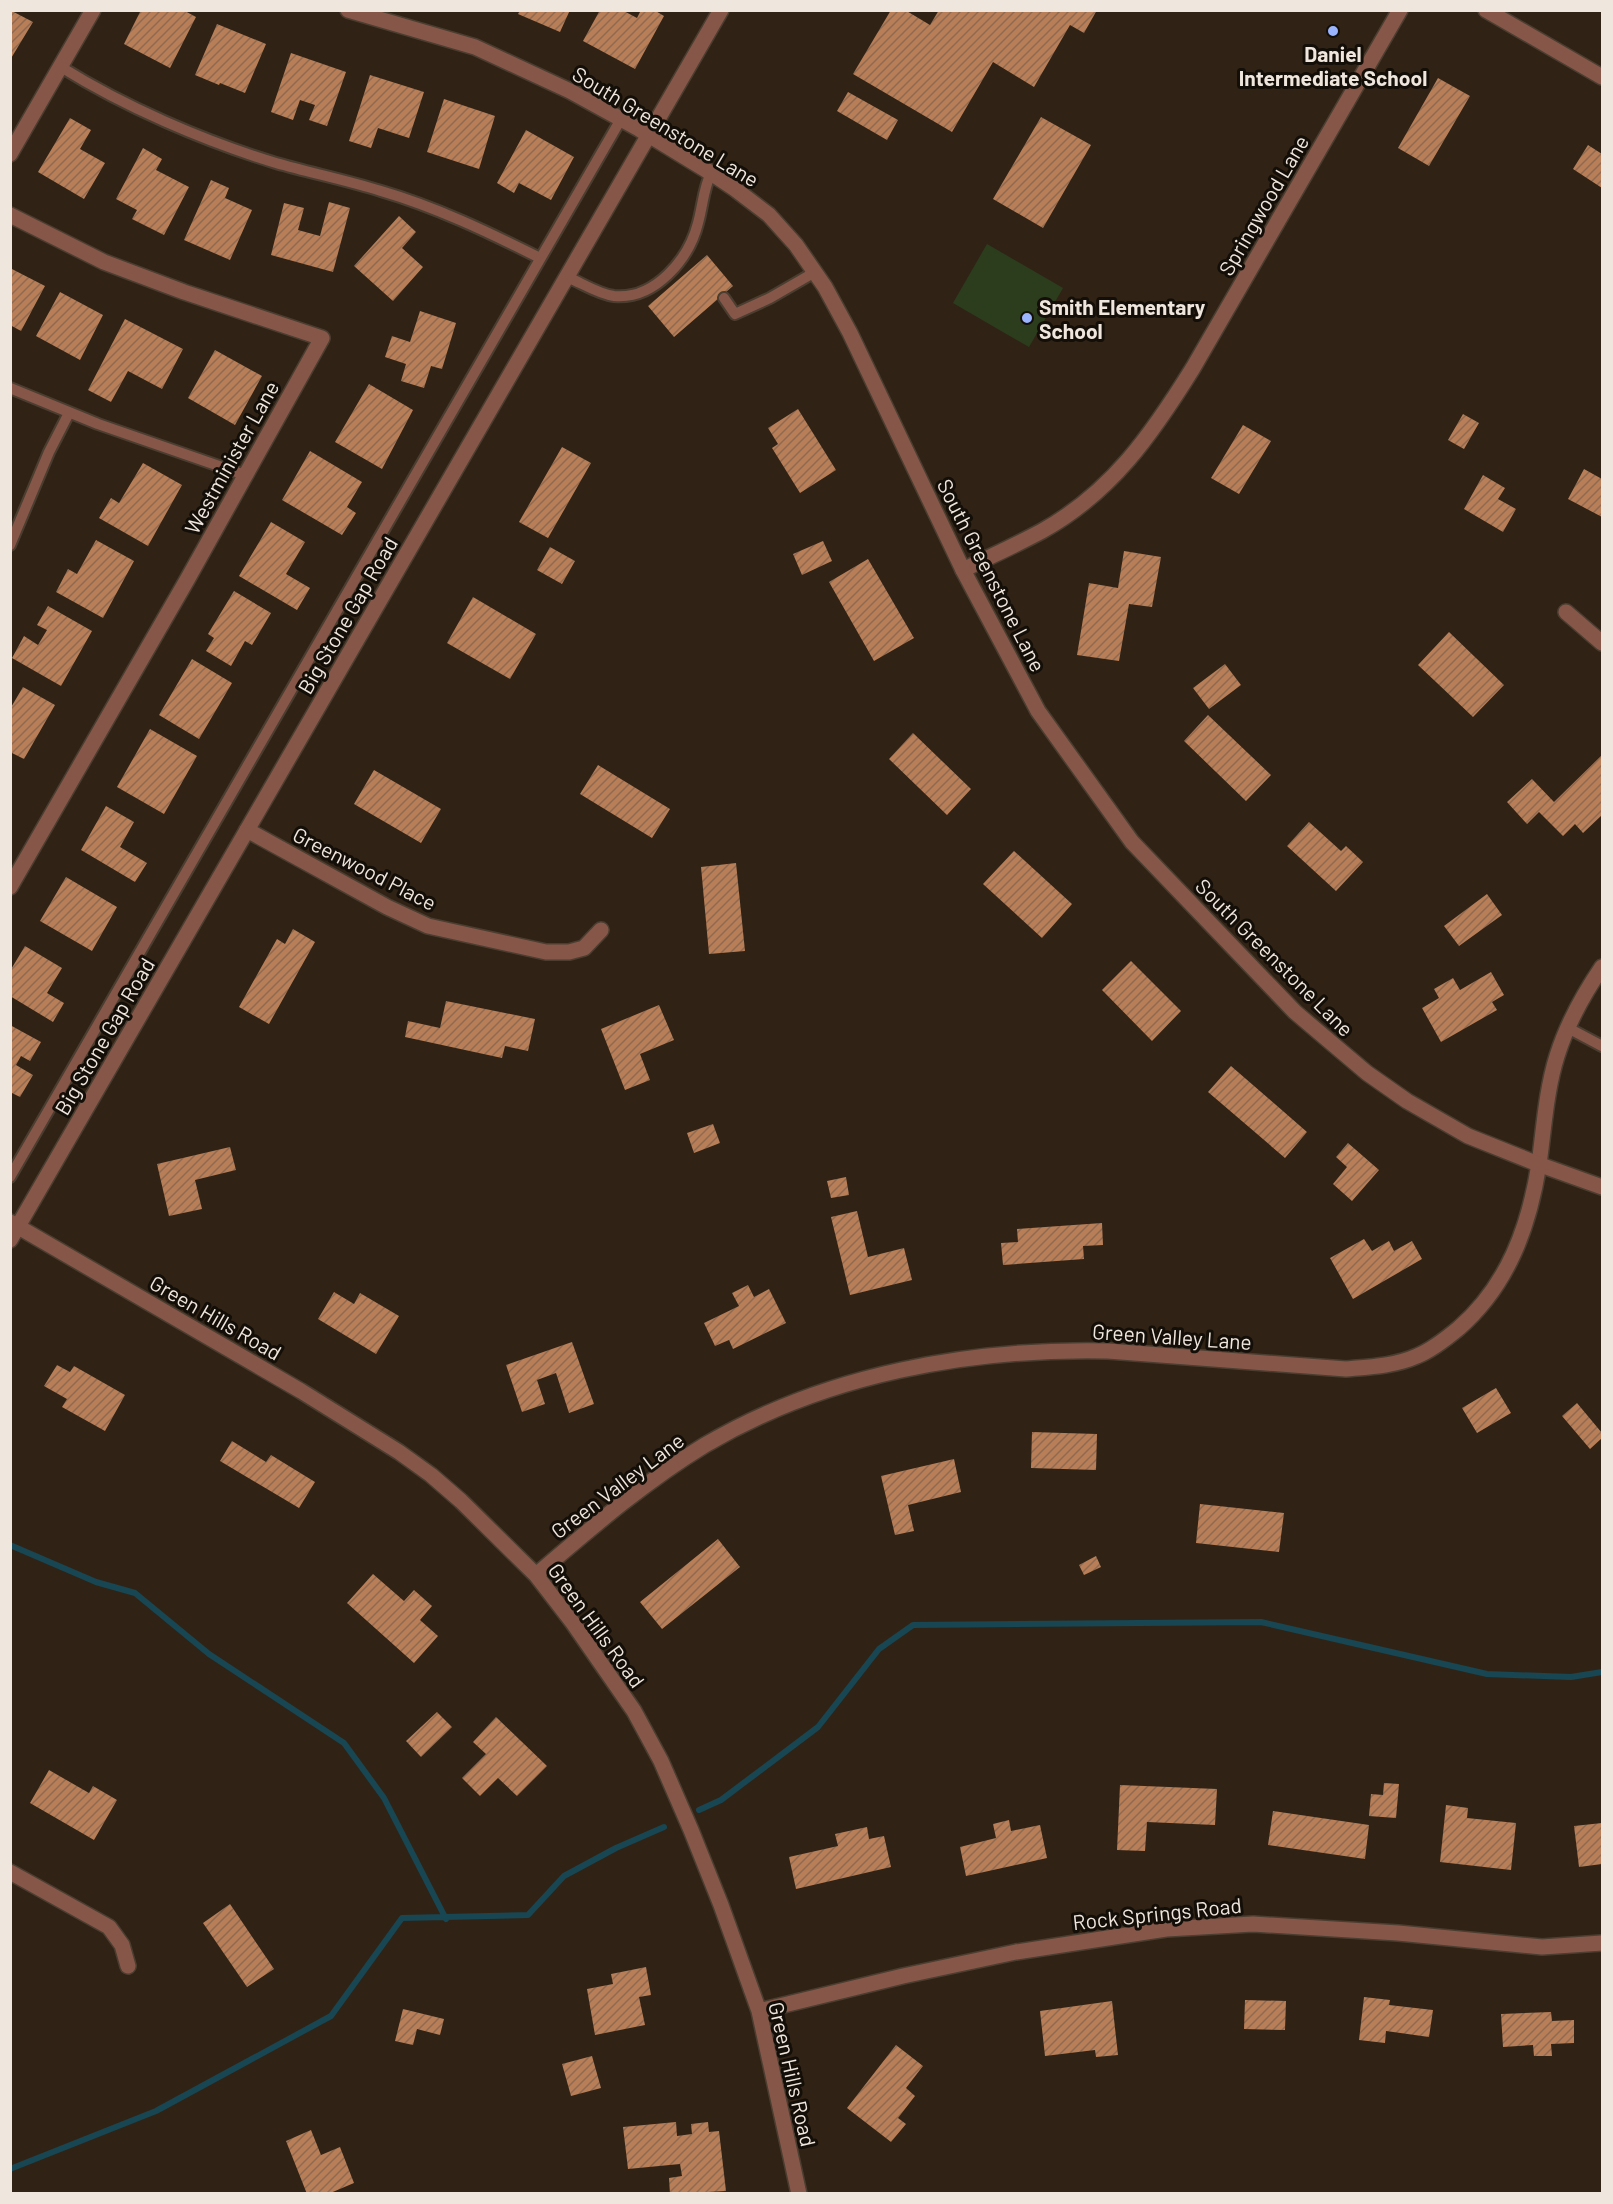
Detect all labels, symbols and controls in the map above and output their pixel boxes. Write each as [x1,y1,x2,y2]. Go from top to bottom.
marker: Daniel Intermediate School [1326,24,1340,38]
place label: Daniel Intermediate School [1239,41,1427,90]
street label: South Greenstone Lane [568,61,764,191]
street label: Springwood Lane [1213,130,1313,280]
place label: Smith Elementary School [1039,294,1206,343]
marker: Smith Elementary School [1020,311,1034,325]
street label: Westminister Lane [179,376,283,538]
street label: South Greenstone Lane [933,475,1051,675]
street label: Big Stone Gap Road [292,532,402,698]
street label: Greenwood Place [289,821,441,915]
street label: South Greenstone Lane [1191,873,1359,1041]
street label: Big Stone Gap Road [49,953,159,1119]
street label: Green Hills Road [146,1269,286,1365]
street label: Green Valley Lane [1091,1318,1253,1354]
street label: Green Valley Lane [546,1427,688,1543]
street label: Green Hills Road [543,1558,651,1692]
street label: Rock Springs Road [1071,1892,1243,1934]
street label: Green Hills Road [764,1999,822,2149]

